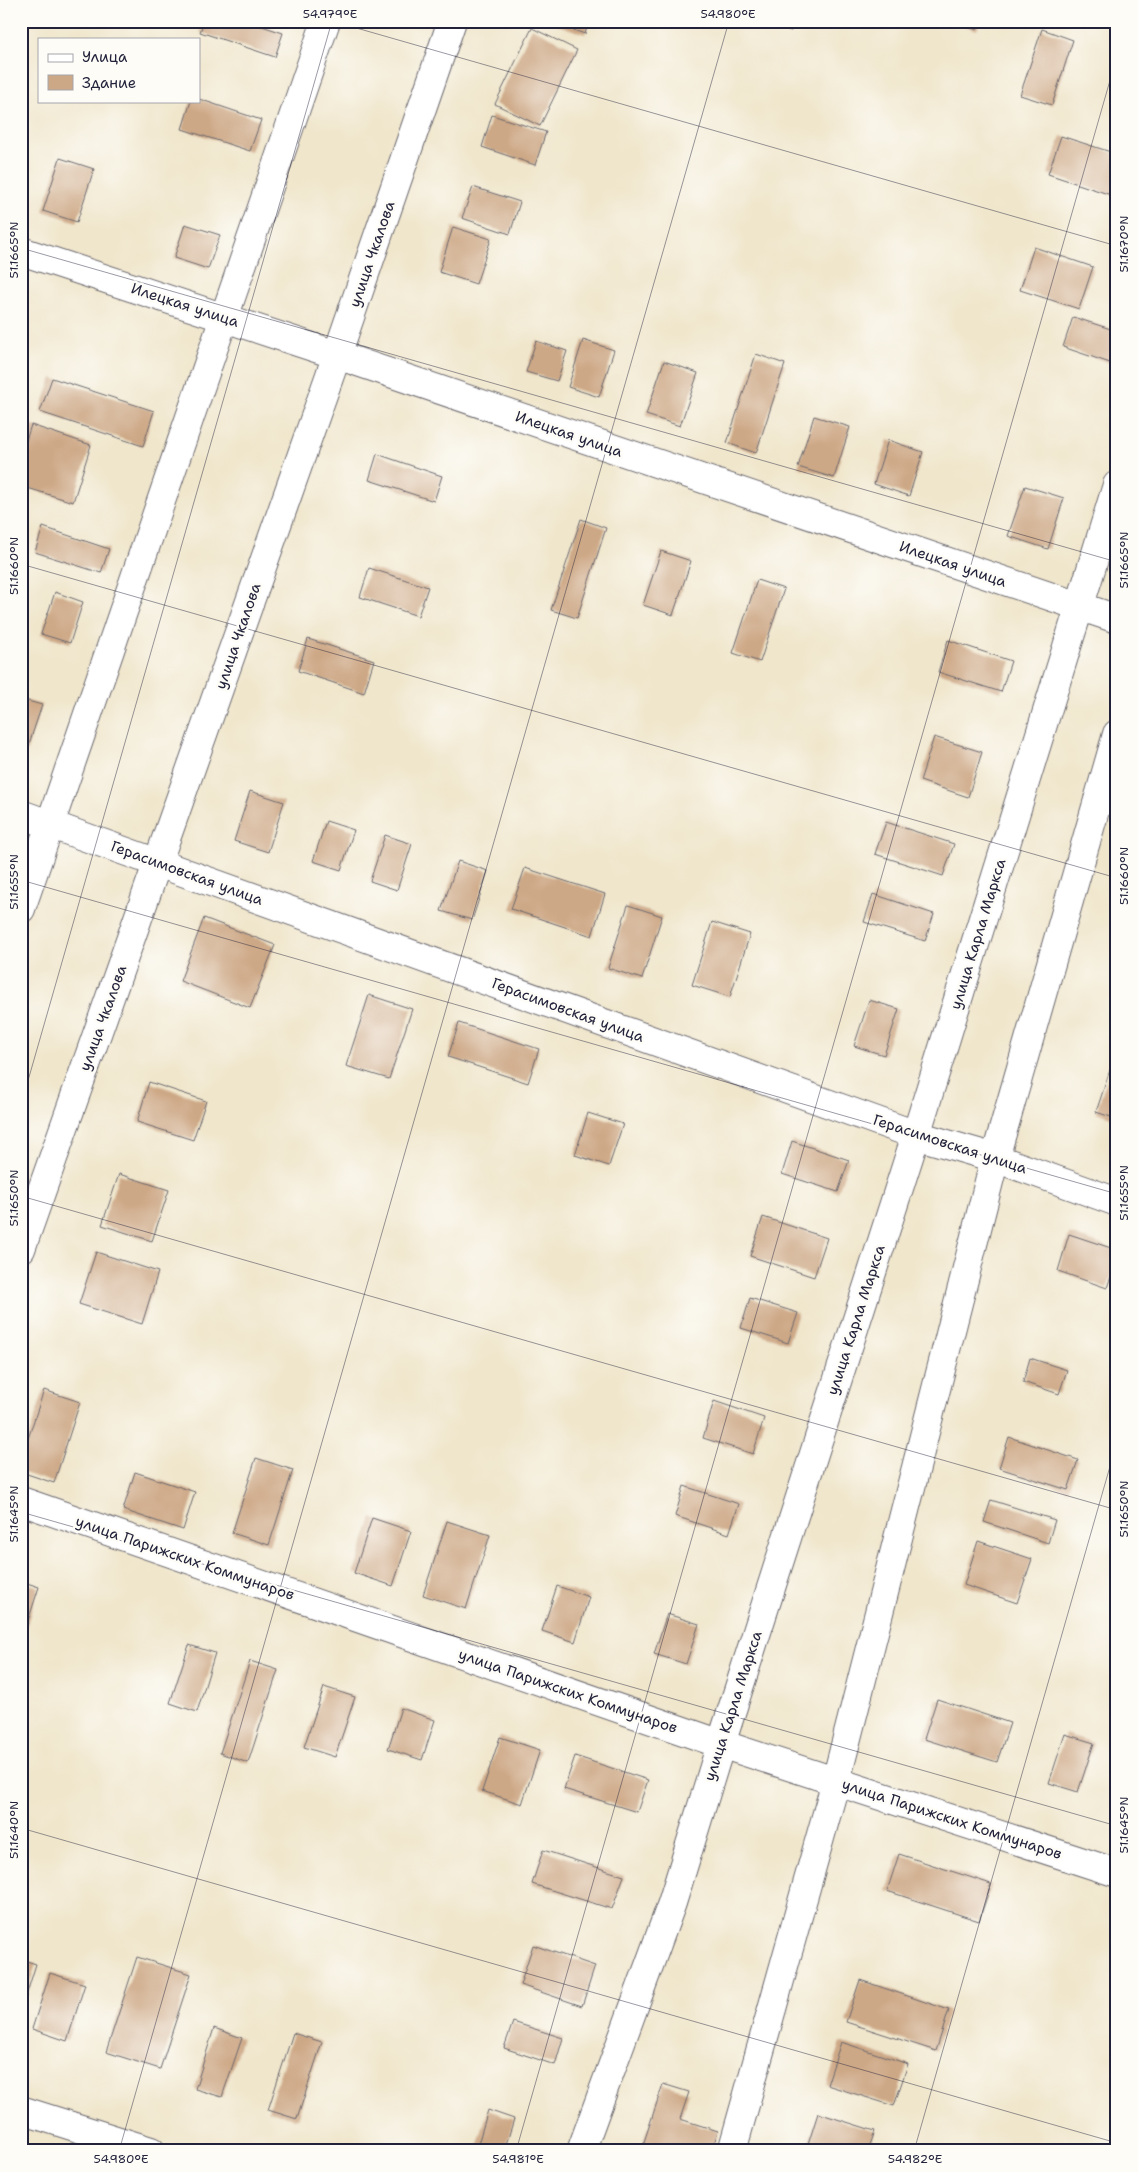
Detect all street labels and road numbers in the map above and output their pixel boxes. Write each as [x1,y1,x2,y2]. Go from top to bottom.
street label: улица Чкалова [344,198,400,310]
street label: Илецкая улица [129,278,242,332]
street label: Илецкая улица [513,406,626,462]
street label: Илецкая улица [897,536,1010,592]
street label: улица Чкалова [210,580,266,692]
street label: Герасимовская улица [108,836,267,910]
street label: улица Карла Маркса [946,855,1011,1012]
street label: улица Чкалова [75,962,132,1074]
street label: Герасимовская улица [489,973,648,1047]
street label: Герасимовская улица [870,1110,1030,1179]
street label: улица Карла Маркса [822,1242,890,1398]
street label: улица Парижских Коммунаров [73,1511,297,1605]
street label: улица Карла Маркса [699,1628,767,1784]
street label: улица Парижских Коммунаров [456,1644,680,1738]
street label: улица Парижских Коммунаров [839,1774,1065,1864]

